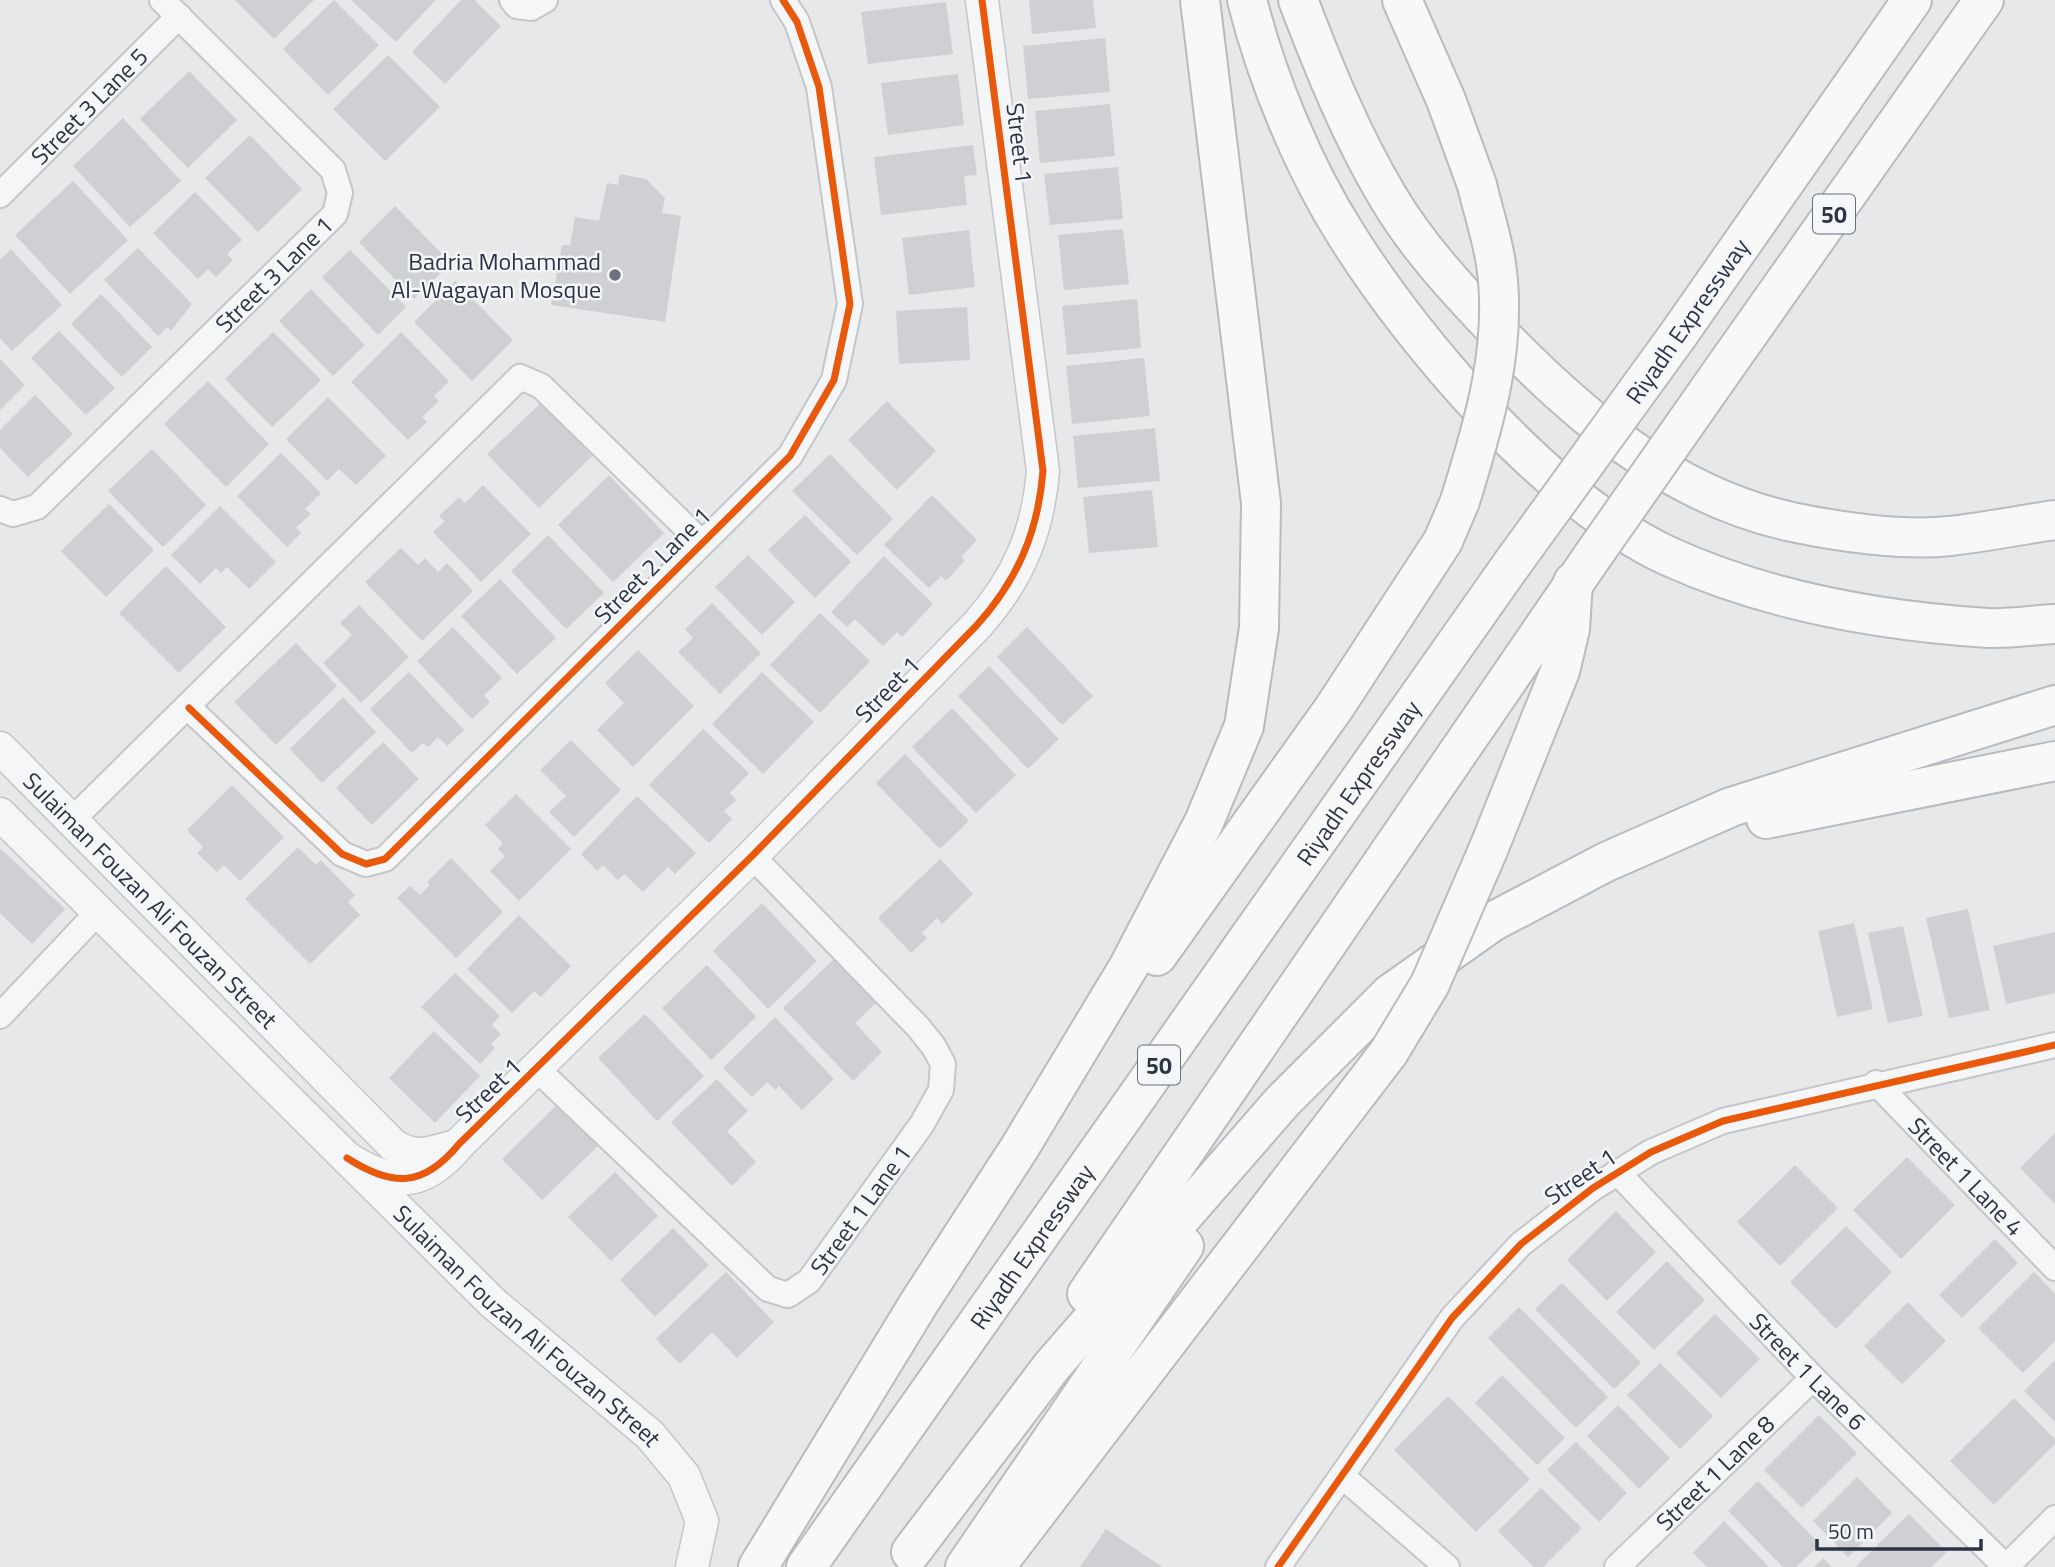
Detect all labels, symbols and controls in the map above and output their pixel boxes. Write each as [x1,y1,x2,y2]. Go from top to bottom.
street label: Street 3 Lane 5 [22,39,156,173]
street label: Street 1 [997,101,1043,185]
road number: 50 [1813,195,1855,234]
street label: Street 3 Lane 1 [207,208,341,341]
street label: Riyadh Expressway [1616,230,1758,411]
place label: Badria Mohammad Al-Wagayan Mosque [391,243,601,307]
marker: Badria Mohammad Al-Wagayan Mosque [607,267,623,283]
street label: Street 2 Lane 1 [585,498,719,632]
street label: Street 1 [846,648,928,730]
street label: Riyadh Expressway [1287,692,1429,873]
street label: Sulaiman Fouzan Ali Fouzan Street [15,763,286,1037]
road number: 50 [1138,1046,1180,1084]
street label: Street 1 [447,1049,529,1131]
street label: Street 1 Lane 4 [1900,1109,2033,1244]
street label: Street 1 Lane 1 [801,1137,920,1282]
street label: Street 1 [1537,1139,1623,1213]
street label: Riyadh Expressway [961,1156,1103,1337]
street label: Sulaiman Fouzan Ali Fouzan Street [385,1196,671,1455]
street label: Street 1 Lane 6 [1741,1304,1874,1439]
street label: Street 1 Lane 8 [1647,1406,1783,1539]
scale bar [1817,1508,1982,1552]
text: 50 m [1828,1515,1874,1547]

